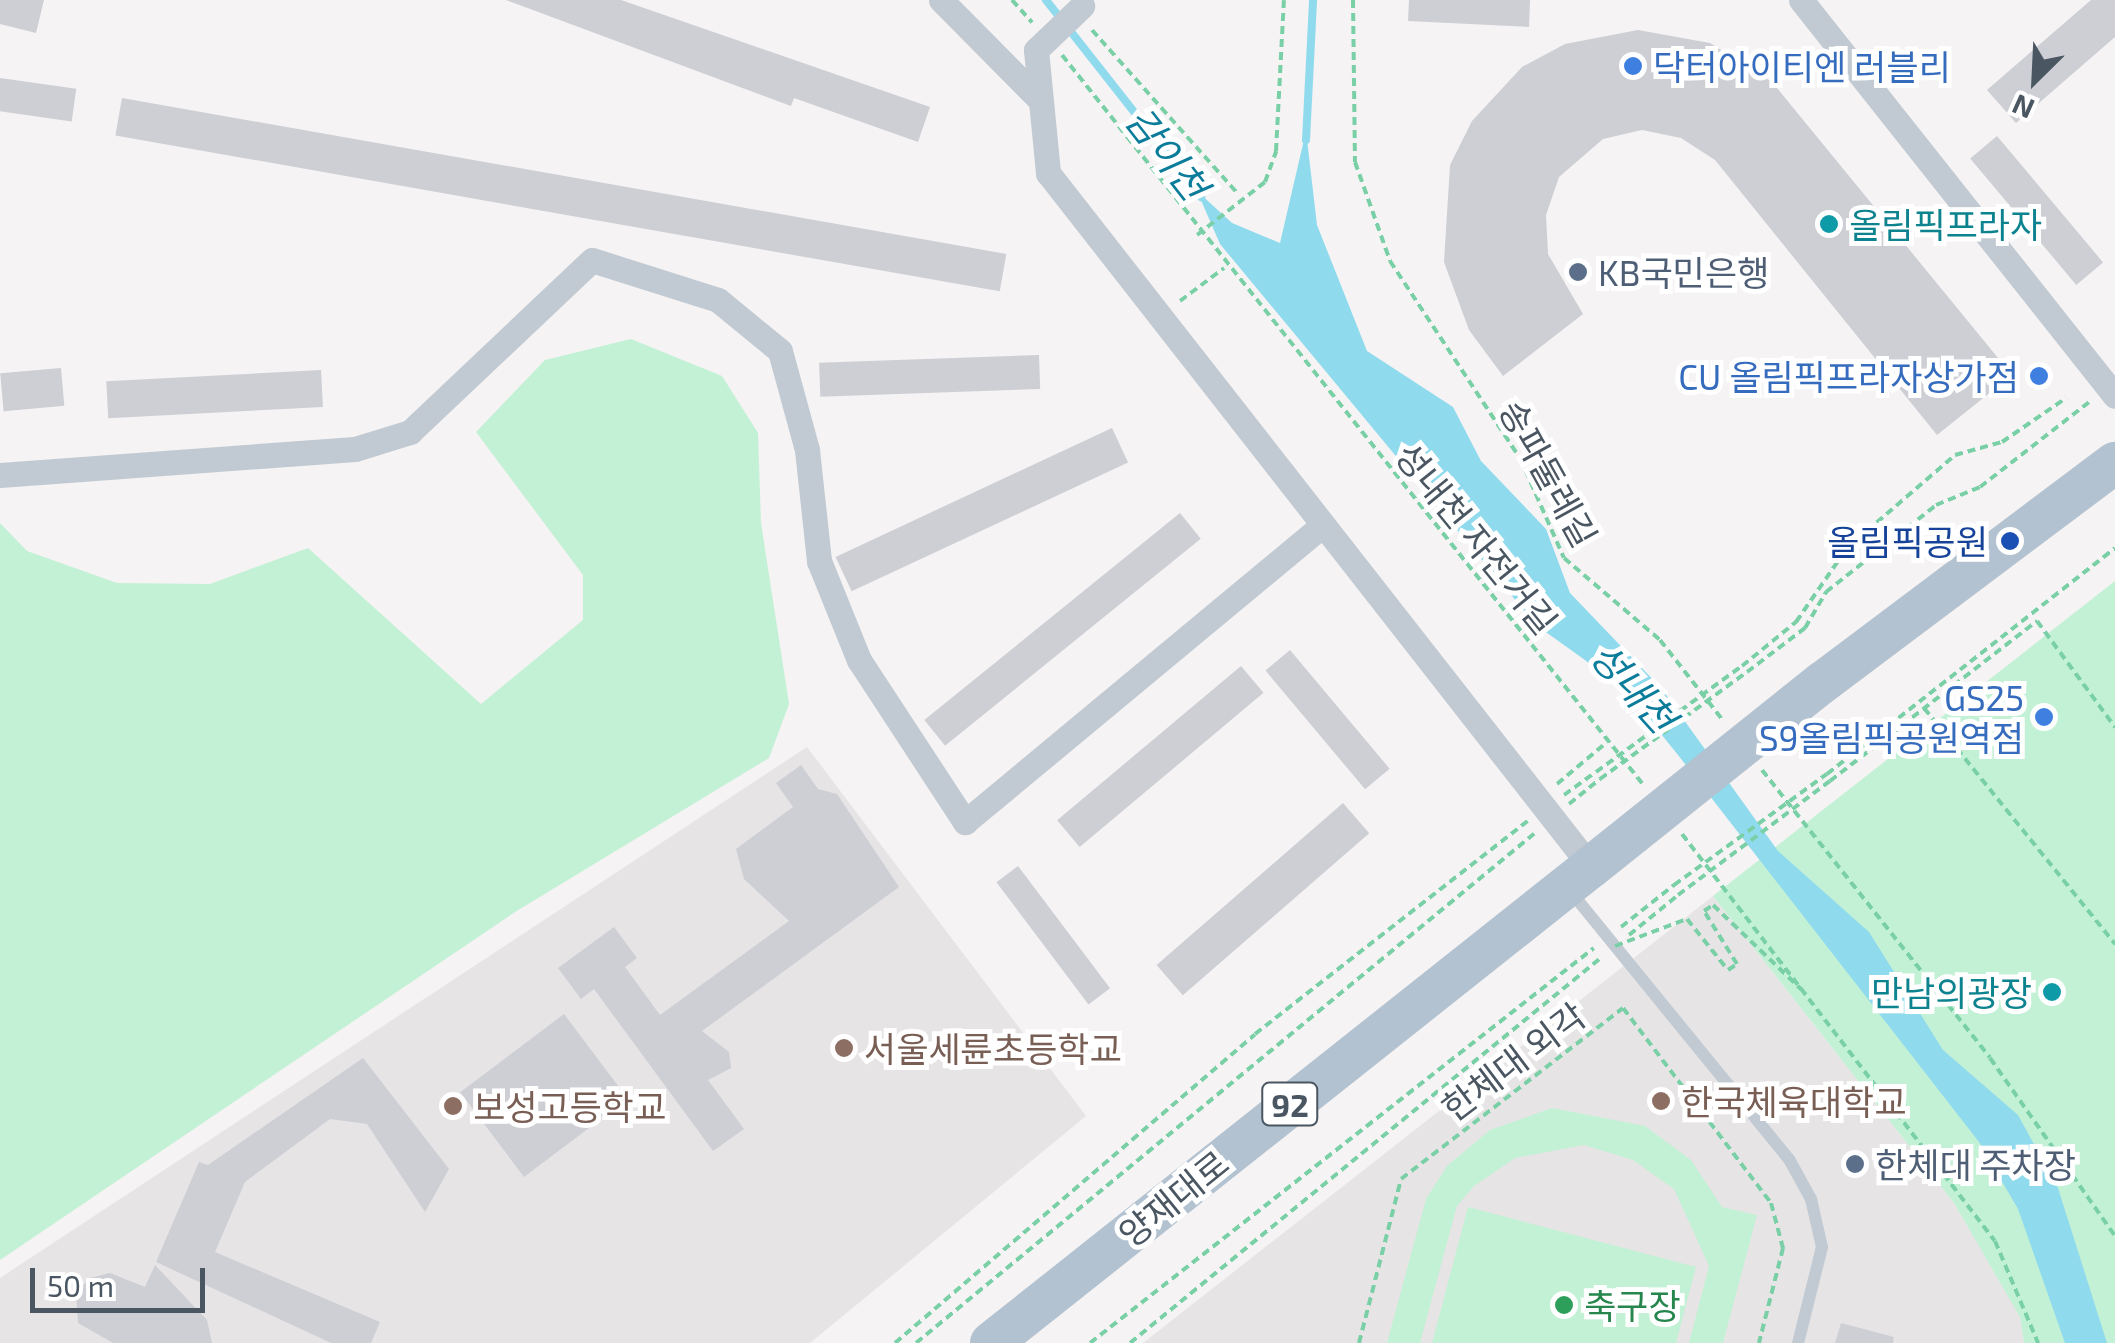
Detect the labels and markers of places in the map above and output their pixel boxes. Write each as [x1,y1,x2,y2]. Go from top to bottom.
place label: 닥터아이티엔 러블리 [1653,45,1951,87]
marker: 닥터아이티엔 러블리 [1622,55,1644,77]
place label: 올림픽프라자 [1849,203,2042,245]
marker: 올림픽프라자 [1818,213,1840,235]
place label: KB국민은행 [1598,251,1769,293]
marker: KB국민은행 [1567,261,1589,283]
place label: CU 올림픽프라자상가점 [1678,355,2019,397]
marker: CU 올림픽프라자상가점 [2028,365,2050,387]
place label: 올림픽공원 [1827,520,1988,562]
marker: 올림픽공원 [1997,528,2023,554]
place label: GS25 S9올림픽공원역점 [1759,676,2024,758]
marker: GS25 S9올림픽공원역점 [2033,706,2055,728]
place label: 만남의광장 [1871,971,2032,1013]
marker: 만남의광장 [2041,981,2063,1003]
place label: 서울세륜초등학교 [864,1027,1122,1069]
marker: 서울세륜초등학교 [833,1037,855,1059]
place label: 한국체육대학교 [1681,1080,1906,1122]
place label: 보성고등학교 [473,1085,666,1127]
marker: 한국체육대학교 [1650,1090,1672,1112]
marker: 보성고등학교 [442,1095,464,1117]
place label: 한체대 주차장 [1875,1143,2076,1185]
marker: 한체대 주차장 [1844,1153,1866,1175]
place label: 축구장 [1584,1284,1681,1326]
marker: 축구장 [1553,1294,1575,1316]

